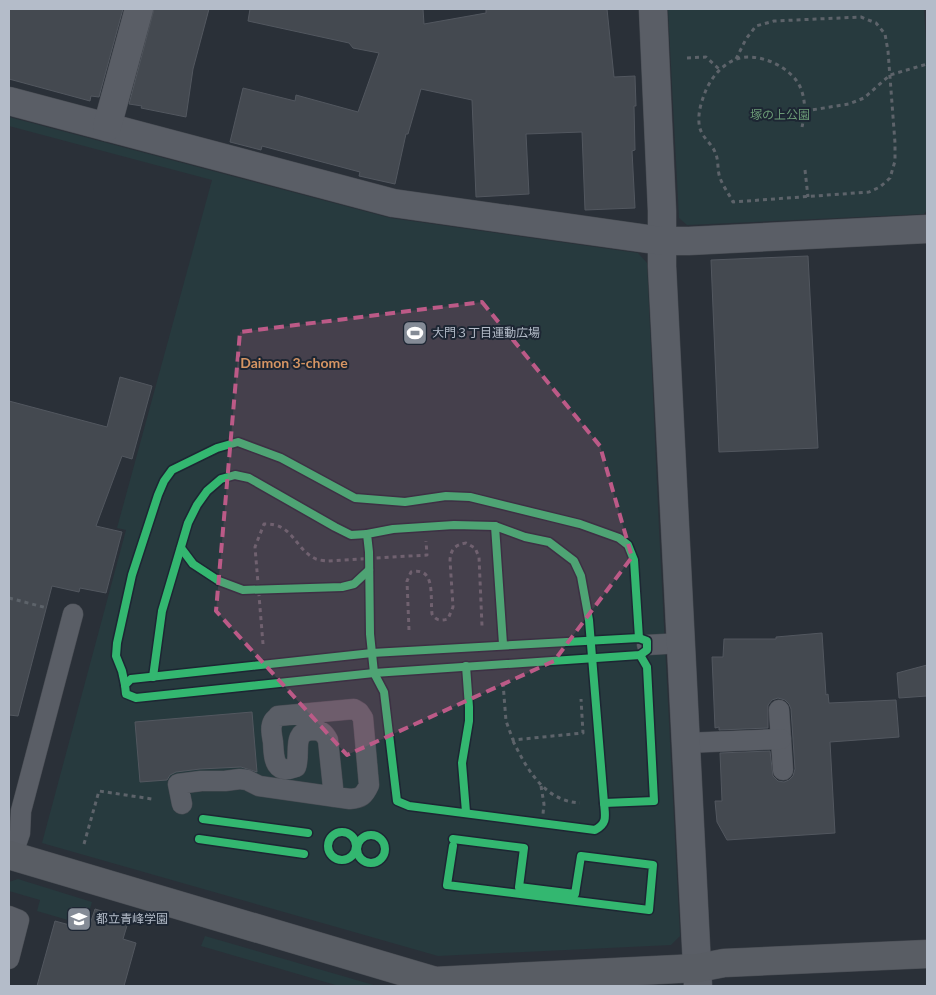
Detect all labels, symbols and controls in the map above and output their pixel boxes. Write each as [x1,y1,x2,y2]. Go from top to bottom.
park label: 塚の上公園 [750,107,810,122]
sports icon: 大門３丁目運動広場 [402,320,428,346]
place label: 大門３丁目運動広場 [432,325,540,340]
district label: Daimon 3-chome [240,354,348,371]
school or university icon: 都立青峰学園 [66,906,92,932]
place label: 都立青峰学園 [96,911,168,926]

